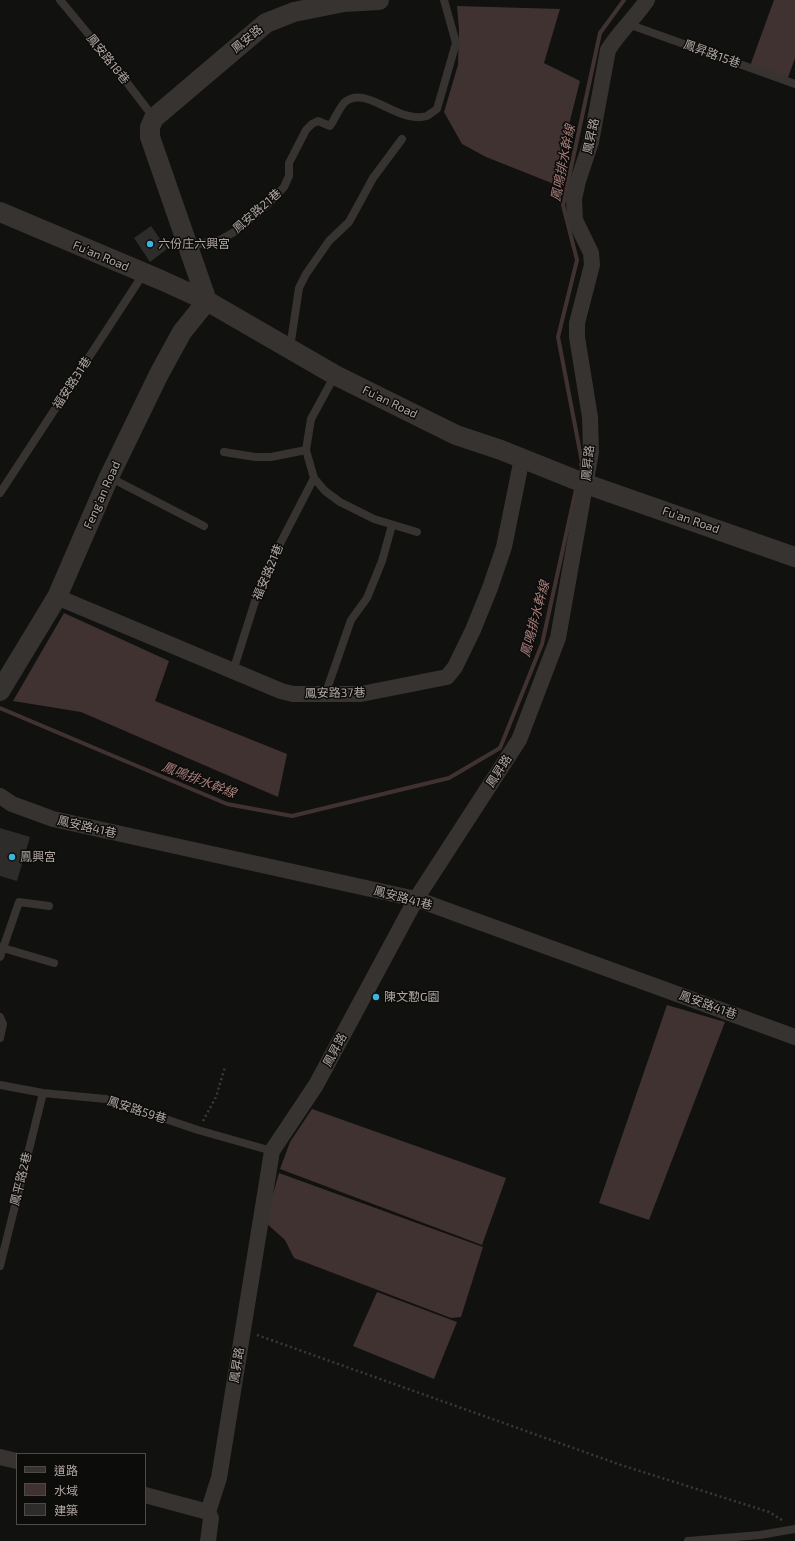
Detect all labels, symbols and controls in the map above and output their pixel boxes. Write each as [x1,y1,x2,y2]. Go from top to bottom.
street label: 鳳安路 [229,22,265,56]
street label: 鳳安路18巷 [84,31,132,87]
street label: 鳳昇路15巷 [682,37,742,71]
street label: 鳳昇路 [580,117,602,155]
water label: 鳳鳴排水幹線 [548,123,578,203]
street label: 鳳安路21巷 [230,186,284,236]
place label: 六份庄六興宮 [158,237,230,251]
street label: Fu'an Road [71,238,131,274]
marker: 六份庄六興宮 [145,239,155,249]
street label: 福安路31巷 [50,354,94,412]
street label: Fu'an Road [360,382,420,422]
street label: 鳳昇路 [579,444,597,482]
street label: Feng'an Road [81,459,123,531]
street label: Fu'an Road [661,504,721,536]
street label: 福安路21巷 [250,542,286,602]
water label: 鳳鳴排水幹線 [517,579,553,659]
street label: 鳳安路37巷 [304,685,366,701]
street label: 鳳昇路 [483,752,515,790]
water label: 鳳鳴排水幹線 [160,759,238,801]
street label: 鳳安路41巷 [56,813,118,841]
place label: 鳳興宮 [20,850,56,864]
marker: 鳳興宮 [7,852,17,862]
street label: 鳳安路41巷 [372,883,434,913]
street label: 鳳安路41巷 [677,988,739,1022]
place label: 陳文懃G園 [384,990,440,1004]
marker: 陳文懃G園 [371,992,381,1002]
street label: 鳳昇路 [320,1031,350,1069]
street label: 鳳安路59巷 [106,1094,168,1126]
street label: 鳳平路2巷 [7,1151,35,1207]
street label: 鳳昇路 [227,1346,247,1384]
legend [16,1453,146,1525]
text: 道路 [54,1463,78,1477]
text: 水域 [54,1483,78,1497]
text: 建築 [54,1503,78,1517]

